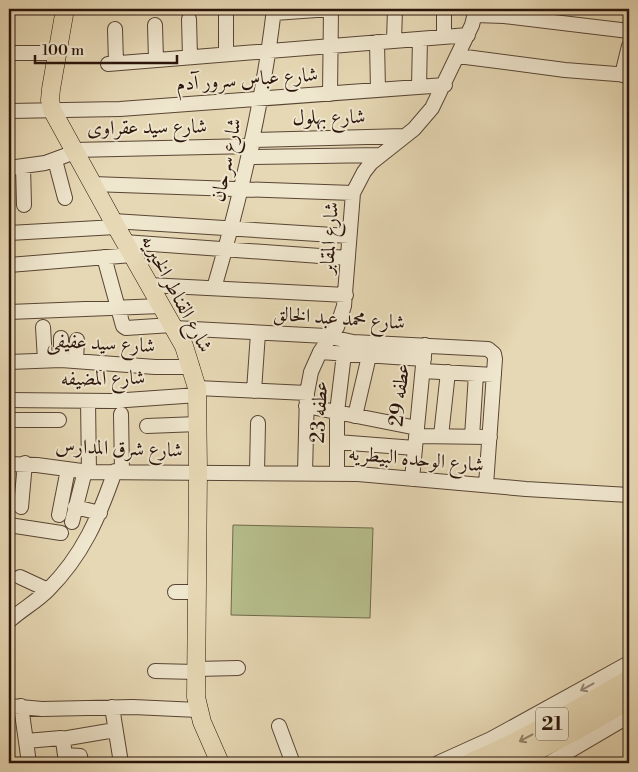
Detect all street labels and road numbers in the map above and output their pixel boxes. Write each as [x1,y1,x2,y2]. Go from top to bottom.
street label: شارع عباس سرور آدم [175,62,319,101]
street label: شارع بهلول [292,105,366,135]
street label: شارع سيد عقراوى [87,114,207,146]
street label: شارع سرحان [206,116,252,205]
street label: شارع المقابر [315,201,349,277]
street label: شارع القناطر الخيريه [131,231,217,359]
street label: شارع محمد عبد الخالق [272,302,406,340]
street label: شارع سيد عفيفى [46,329,156,363]
street label: عطفه 29 [384,362,416,428]
street label: شارع المضيفه [60,366,146,396]
street label: عطفه 23 [306,380,334,444]
street label: شارع شرق المدارس [55,434,183,468]
street label: شارع الوحده البيطريه [347,442,485,482]
road number: 21 [536,708,568,741]

